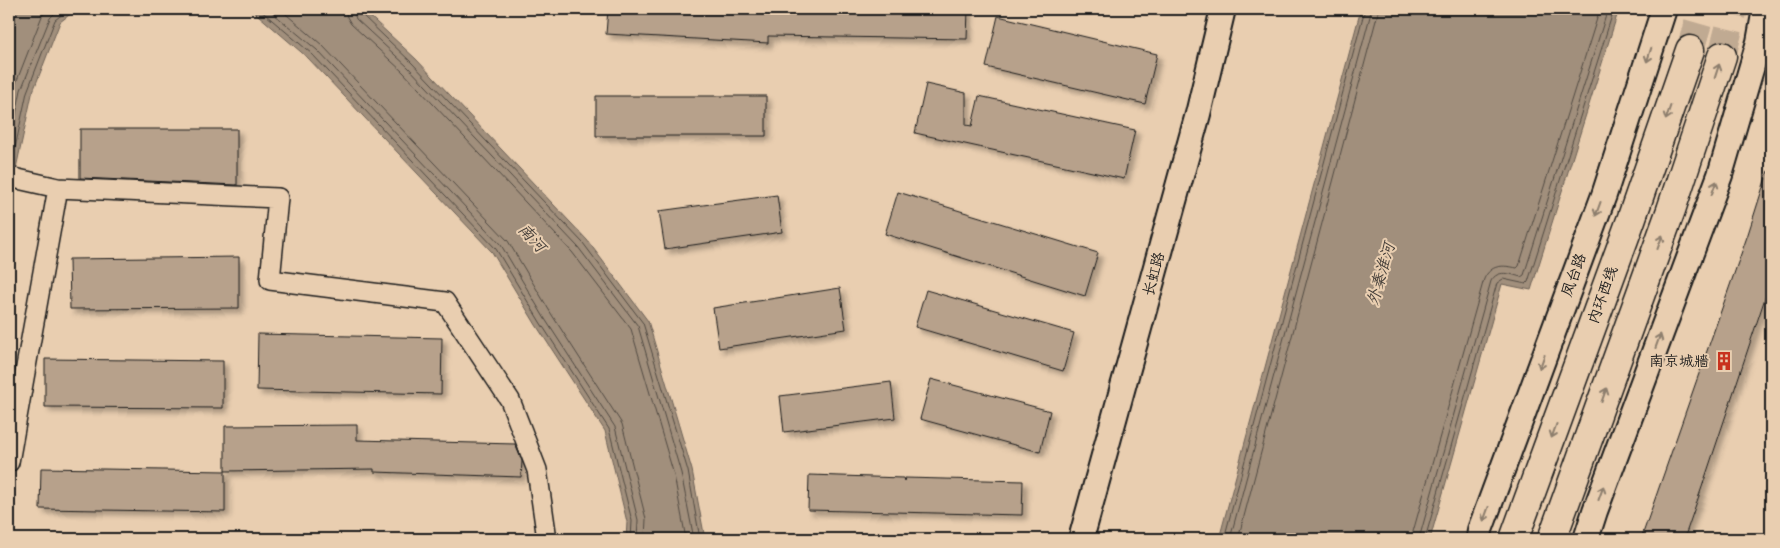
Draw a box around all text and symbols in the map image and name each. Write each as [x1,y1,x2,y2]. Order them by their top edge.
one-way arrow [1644,47,1653,62]
one-way arrow [1713,64,1722,80]
one-way arrow [1663,105,1672,120]
one-way arrow [1710,181,1719,197]
one-way arrow [1593,201,1602,217]
water label: 南河 [514,219,552,259]
one-way arrow [1656,235,1665,250]
water label: 外秦淮河 [1363,238,1400,308]
street label: 长虹路 [1139,250,1169,298]
street label: 凤台路 [1557,251,1591,299]
street label: 内环西线 [1584,264,1622,326]
one-way arrow [1654,333,1663,349]
building icon: 南京城牆 [1713,350,1735,372]
place label: 南京城牆 [1649,352,1709,371]
one-way arrow [1537,354,1546,369]
one-way arrow [1600,387,1609,403]
one-way arrow [1549,422,1558,438]
one-way arrow [1597,486,1606,501]
one-way arrow [1481,506,1490,522]

